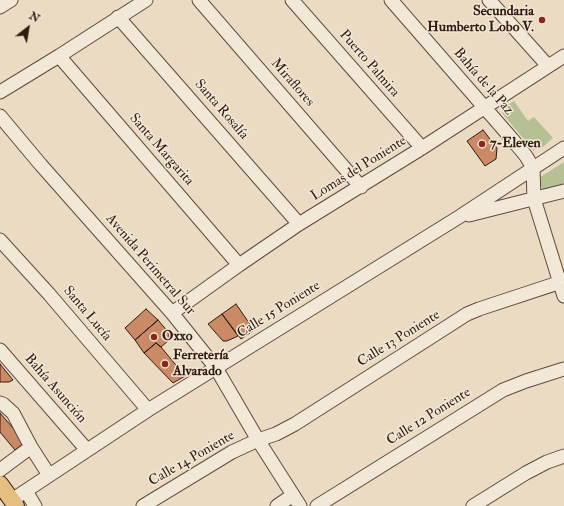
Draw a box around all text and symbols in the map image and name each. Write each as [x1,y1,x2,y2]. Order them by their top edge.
place label: Secundaria Humberto Lobo V. [427,4,534,36]
north arrow [8,8,48,48]
text: N [27,9,42,25]
marker: Secundaria Humberto Lobo V. [537,15,547,25]
street label: Puerto Palmira [335,27,403,101]
street label: Bahía de la Paz [449,45,517,119]
street label: Miraflores [267,56,317,110]
street label: Santa Rosalía [190,77,252,143]
street label: Santa Margarita [125,110,197,190]
street label: Lomas del Poniente [308,133,410,205]
place label: 7-Eleven [490,136,541,152]
marker: 7-Eleven [477,139,487,149]
street label: Avenida Perimetral Sur [102,211,198,319]
street label: Calle 15 Poniente [234,278,324,342]
street label: Santa Lucía [59,283,115,345]
street label: Calle 13 Poniente [355,307,443,371]
place label: Oxxo [162,329,192,345]
marker: Oxxo [149,332,159,342]
place label: Ferretería Alvarado [173,348,229,380]
street label: Bahía Asunción [20,351,90,427]
marker: Ferretería Alvarado [160,359,170,369]
street label: Calle 12 Poniente [384,385,474,449]
street label: Calle 14 Poniente [146,428,238,490]

